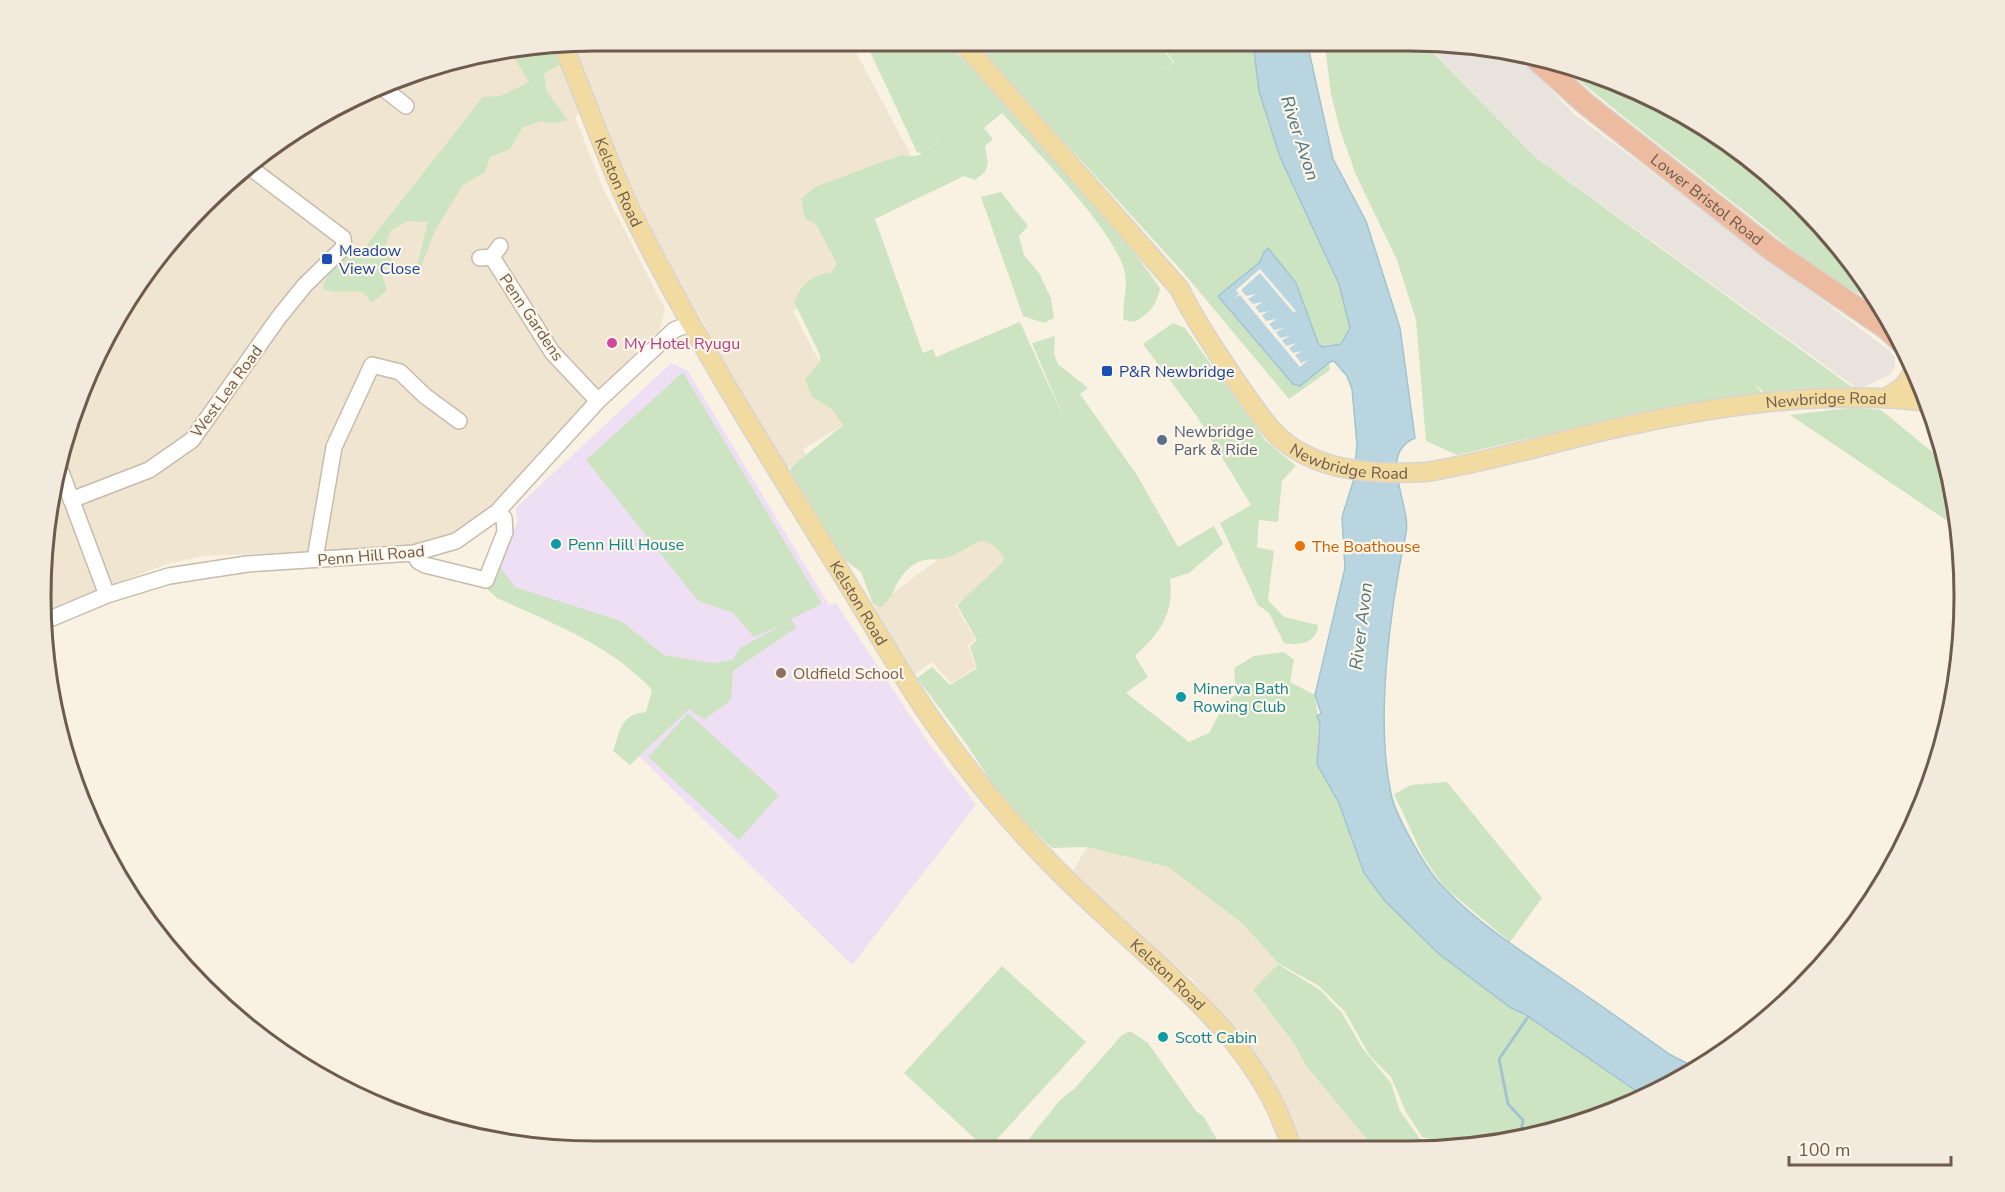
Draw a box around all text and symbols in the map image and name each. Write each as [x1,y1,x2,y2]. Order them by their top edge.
water label: River Avon [1275,92,1325,184]
street label: Kelston Road [589,134,647,231]
street label: Lower Bristol Road [1646,149,1768,251]
place label: Meadow View Close [338,240,420,280]
marker: Meadow View Close [320,252,334,266]
street label: Penn Gardens [494,270,569,366]
place label: My Hotel Ryugu [624,333,740,355]
marker: My Hotel Ryugu [605,336,619,350]
street label: West Lea Road [186,341,268,442]
place label: P&R Newbridge [1119,361,1234,383]
marker: P&R Newbridge [1100,364,1114,378]
street label: Newbridge Road [1765,387,1887,414]
place label: Newbridge Park & Ride [1174,421,1258,461]
marker: Newbridge Park & Ride [1155,433,1169,447]
street label: Newbridge Road [1285,439,1408,485]
place label: Penn Hill House [568,534,684,556]
place label: The Boathouse [1312,536,1420,558]
marker: Penn Hill House [549,537,563,551]
marker: The Boathouse [1293,539,1307,553]
street label: Penn Hill Road [317,540,425,572]
street label: Kelston Road [824,557,892,650]
water label: River Avon [1344,581,1378,671]
place label: Oldfield School [793,663,904,685]
marker: Oldfield School [774,666,788,680]
place label: Minerva Bath Rowing Club [1193,678,1289,718]
marker: Minerva Bath Rowing Club [1174,690,1188,704]
street label: Kelston Road [1125,934,1210,1016]
place label: Scott Cabin [1175,1027,1257,1049]
marker: Scott Cabin [1156,1030,1170,1044]
scale bar [1789,1129,1951,1167]
text: 100 m [1798,1138,1850,1162]

